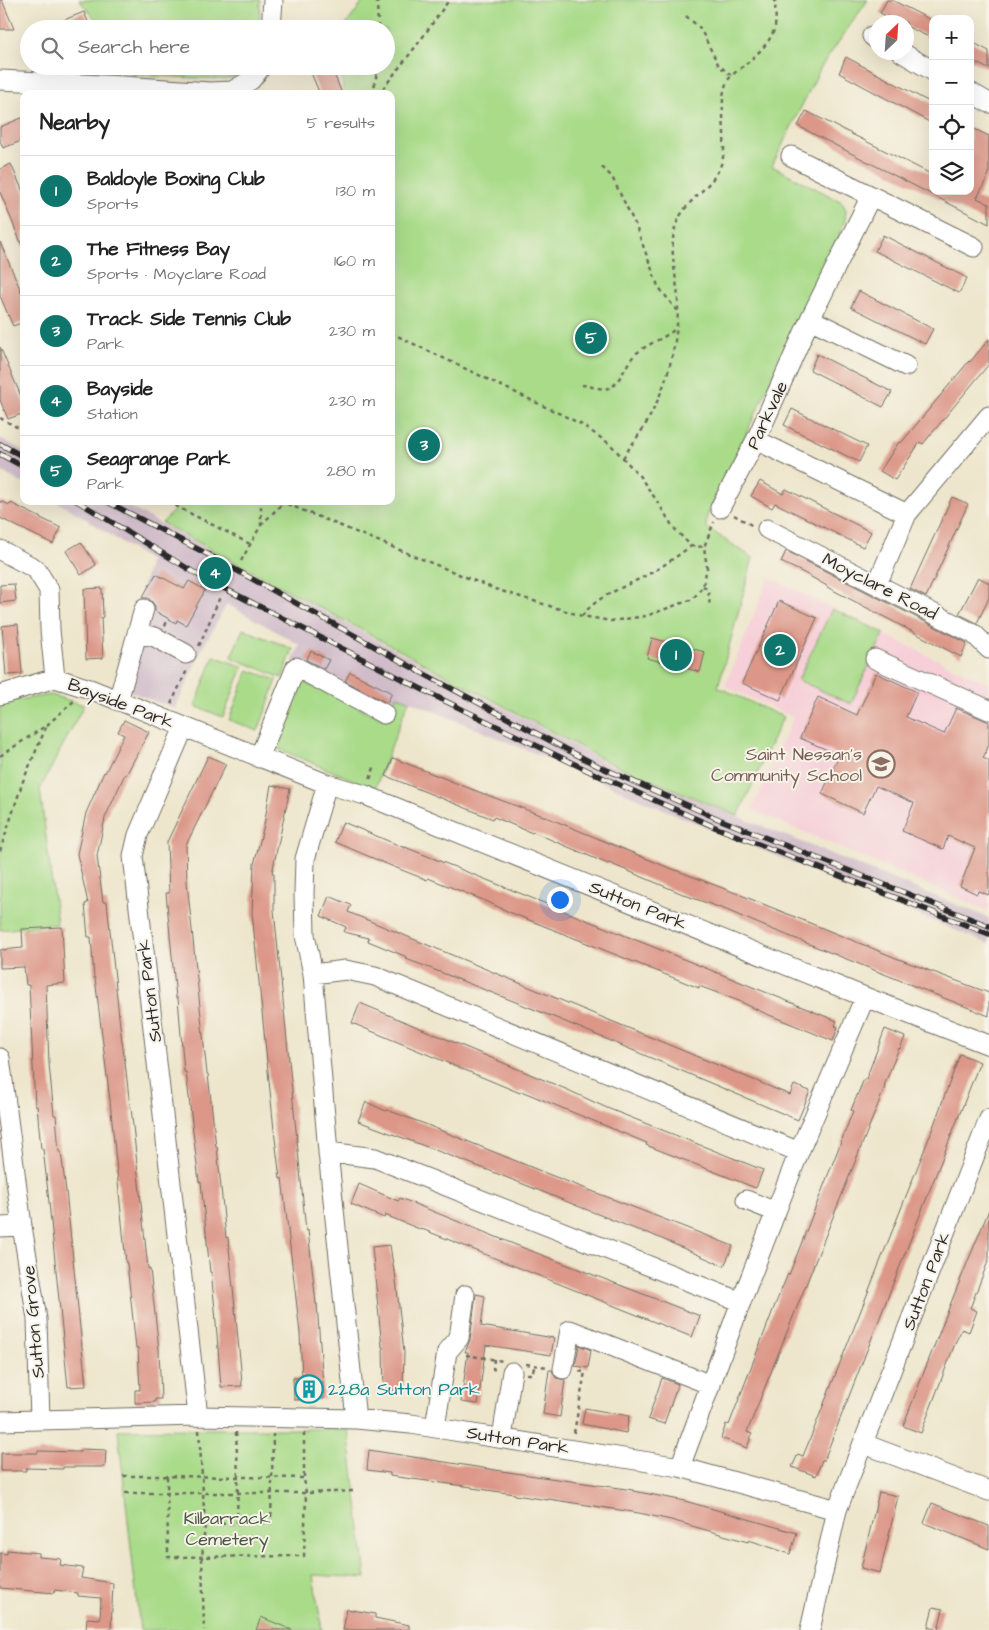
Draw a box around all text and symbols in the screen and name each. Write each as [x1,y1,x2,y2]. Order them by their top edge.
north arrow [869,15,914,60]
map controls [929,15,974,195]
button: + [929,15,974,60]
search box [20,20,395,75]
icon: search [38,34,66,62]
text: Search here [78,34,190,61]
button: − [929,60,974,105]
button: locate [929,105,974,150]
text: Nearby [40,108,110,137]
text: 5 results [307,112,375,134]
button: layers [929,150,974,195]
text: Baldoyle Boxing Club [87,166,265,193]
text: 1 [55,180,57,202]
text: 130 m [336,180,375,202]
text: Sports [87,193,139,215]
text: The Fitness Bay [87,236,230,263]
text: 2 [51,250,61,272]
text: 160 m [334,250,375,272]
text: Sports · Moyclare Road [87,263,266,285]
text: Track Side Tennis Club [87,306,291,333]
pin: 5 [575,319,607,357]
text: 3 [52,320,60,342]
text: 230 m [329,320,375,342]
text: Park [87,333,124,355]
text: Bayside [87,376,153,403]
street label: Parkvale [741,377,794,453]
text: 4 [51,390,61,412]
text: 230 m [329,390,375,412]
text: Station [87,403,138,425]
pin: 3 [408,426,440,464]
text: Seagrange Park [87,446,230,473]
text: 5 [50,460,62,482]
text: 280 m [327,460,375,482]
text: Park [87,473,124,495]
street label: Moyclare Road [817,547,942,627]
pin: 4 [199,554,231,592]
pin: 2 [764,631,796,669]
pin: 1 [660,636,692,674]
street label: Bayside Park [64,672,177,736]
place label: Saint Nessan's Community School [711,742,862,789]
school or university icon: Saint Nessan's Community School [866,749,896,779]
street label: Sutton Park [585,875,690,936]
your location [547,887,573,913]
street label: Sutton Park [131,938,168,1044]
street label: Sutton Park [896,1229,957,1334]
street label: Sutton Grove [16,1264,51,1379]
building icon: 228a Sutton Park [294,1374,324,1404]
place label: 228a Sutton Park [328,1377,480,1402]
street label: Sutton Park [465,1420,571,1461]
park label: Kilbarrack Cemetery [183,1506,271,1553]

